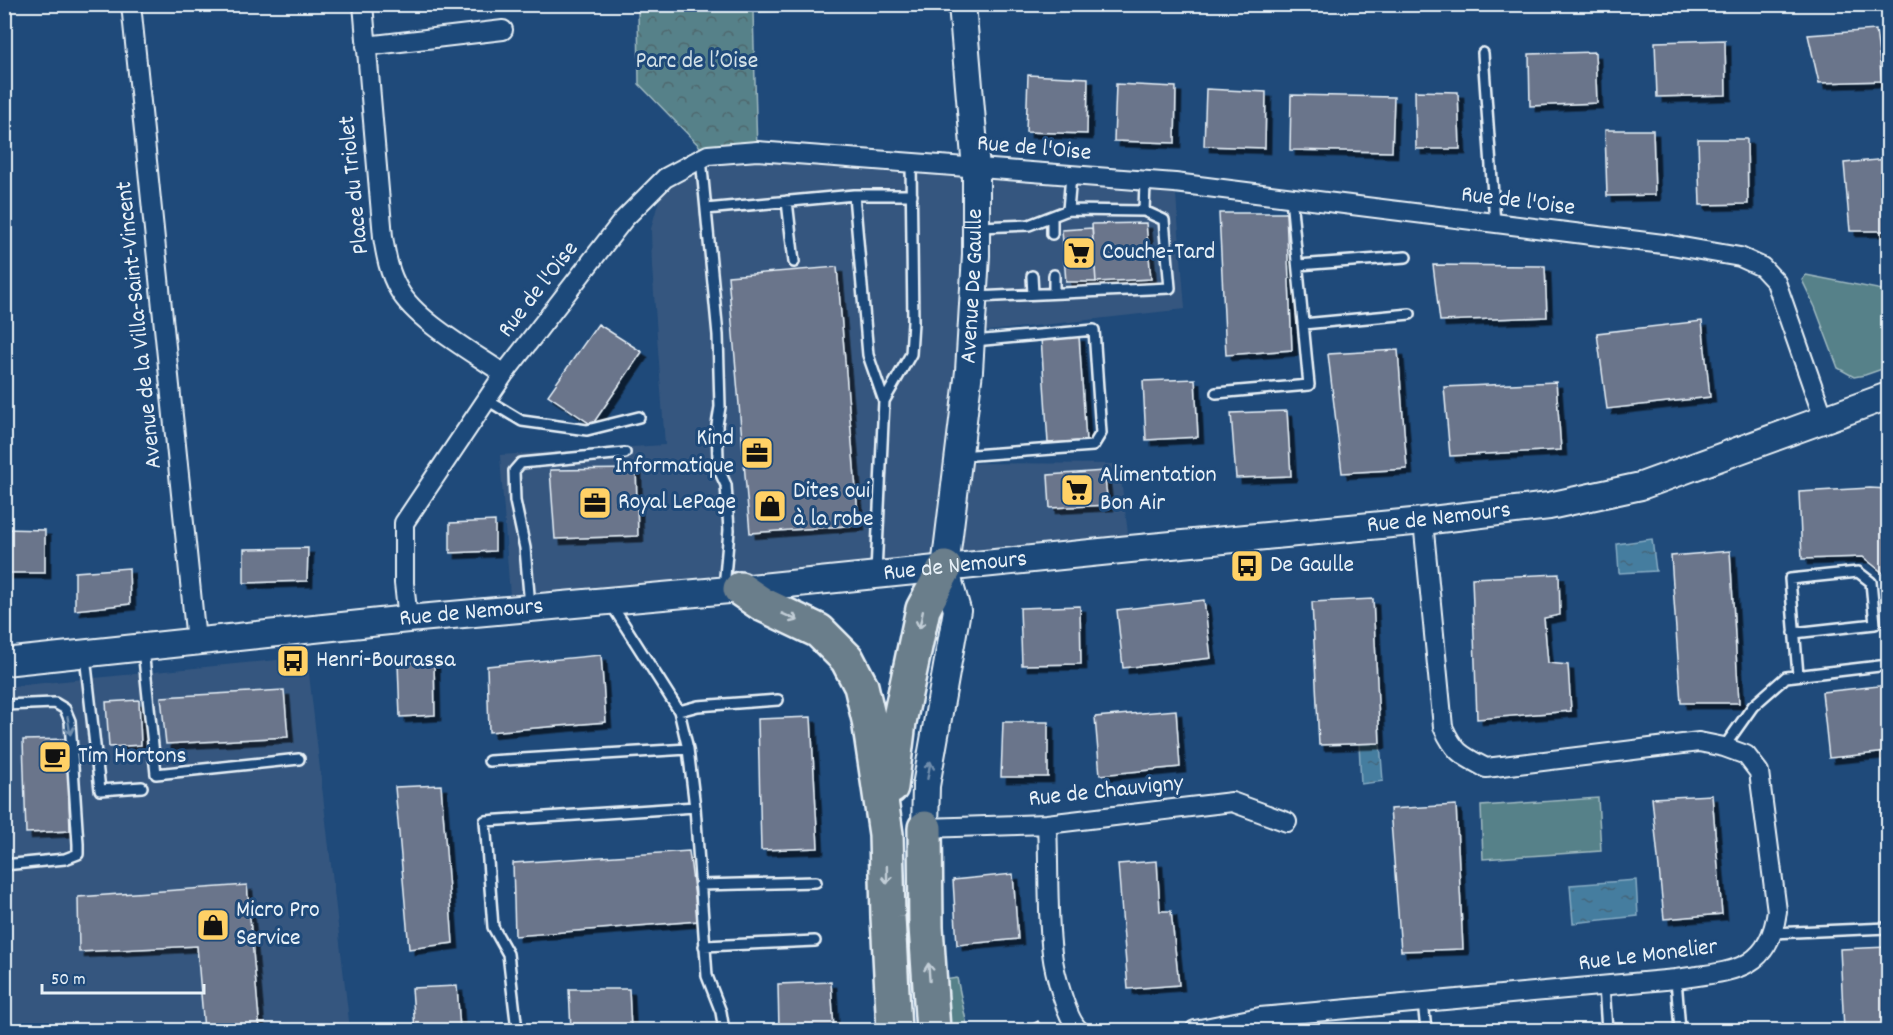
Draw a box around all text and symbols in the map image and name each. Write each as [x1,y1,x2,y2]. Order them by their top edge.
park label: Parc de l’Oise [636,45,758,79]
street label: Place du Triolet [331,114,379,256]
street label: Rue de l'Oise [975,127,1093,171]
street label: Rue de l'Oise [1459,178,1577,226]
street label: Avenue de la Villa-Saint-Vincent [108,179,172,471]
street label: Avenue De Gaulle [952,208,993,365]
street label: Rue de l'Oise [490,234,588,346]
supermarket icon: Couche-Tard [1061,235,1097,271]
place label: Couche-Tard [1102,236,1215,270]
place label: Kind Informatique [615,422,734,484]
office icon: Kind Informatique [739,435,775,471]
place label: Alimentation Bon Air [1100,459,1216,521]
supermarket icon: Alimentation Bon Air [1059,472,1095,508]
place label: Dites oui à la robe [793,475,873,537]
office icon: Royal LePage [577,485,613,521]
place label: Royal LePage [618,486,736,520]
shop icon: Dites oui à la robe [752,488,788,524]
street label: Rue de Nemours [1365,494,1513,543]
street label: Rue de Nemours [882,543,1029,591]
bus stop icon: De Gaulle [1229,548,1265,584]
place label: De Gaulle [1270,549,1354,583]
street label: Rue de Nemours [398,590,545,637]
one-way arrow [914,610,926,629]
one-way arrow [781,612,799,624]
bus stop icon: Henri-Bourassa [275,643,311,679]
place label: Henri-Bourassa [316,644,456,678]
one-way arrow [64,716,75,735]
cafe icon: Tim Hortons [37,739,73,775]
place label: Tim Hortons [78,740,187,774]
one-way arrow [924,761,935,780]
street label: Rue de Chauvigny [1027,767,1186,817]
one-way arrow [881,865,893,885]
place label: Micro Pro Service [236,894,320,956]
shop icon: Micro Pro Service [195,907,231,943]
street label: Rue Le Monelier [1576,931,1720,981]
scale bar [42,957,204,995]
one-way arrow [923,963,934,983]
text: 50 m [51,968,86,993]

